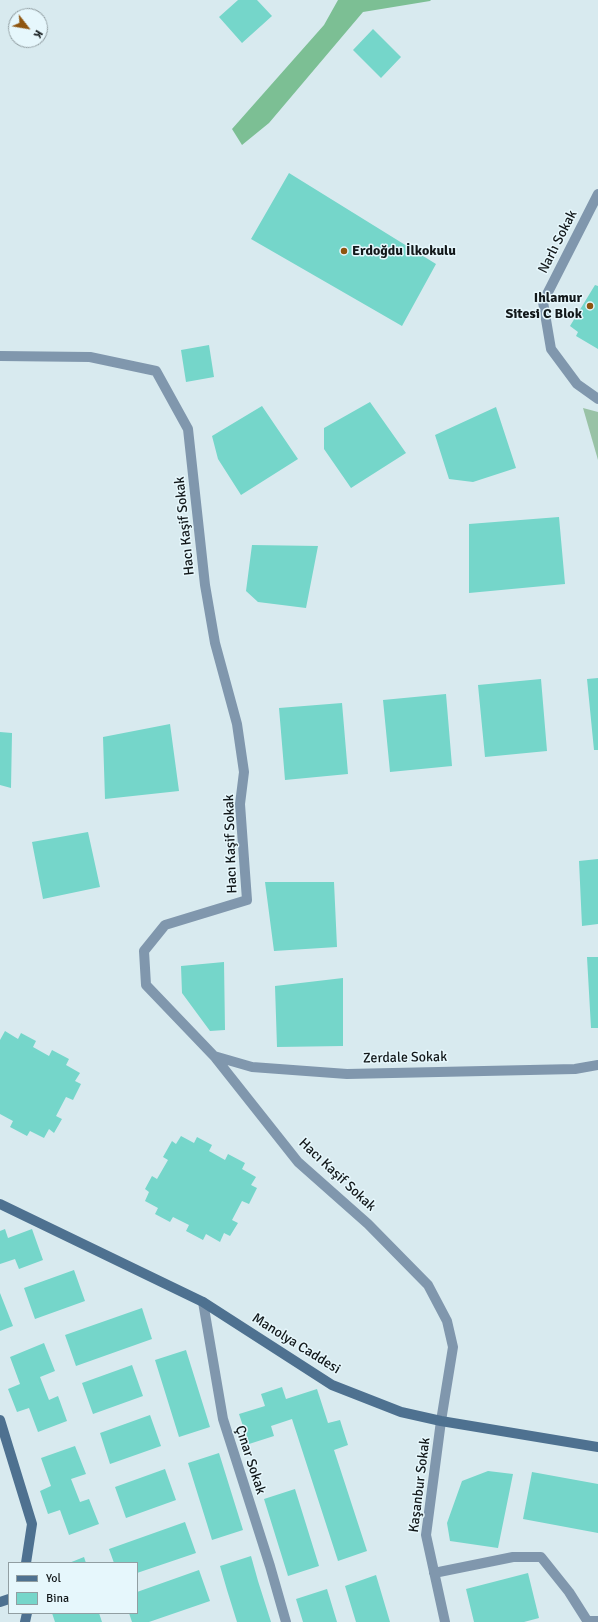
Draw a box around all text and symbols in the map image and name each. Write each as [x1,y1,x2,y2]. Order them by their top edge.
north arrow [8,8,48,48]
text: K [31,28,45,40]
street label: Narlı Sokak [535,208,581,276]
place label: Erdoğdu İlkokulu [352,243,456,259]
marker: Erdoğdu İlkokulu [339,246,349,256]
place label: Ihlamur Sitesi C Blok [505,290,582,322]
marker: Ihlamur Sitesi C Blok [585,301,595,311]
street label: Hacı Kaşif Sokak [171,476,199,576]
street label: Hacı Kaşif Sokak [221,794,241,894]
street label: Zerdale Sokak [363,1049,447,1067]
street label: Hacı Kaşif Sokak [295,1135,379,1215]
street label: Manolya Caddesi [249,1310,343,1378]
street label: Çınar Sokak [231,1423,269,1497]
street label: Kaşanbur Sokak [406,1436,434,1534]
legend [8,1562,138,1614]
text: Yol [46,1571,61,1586]
text: Bina [46,1591,69,1606]

